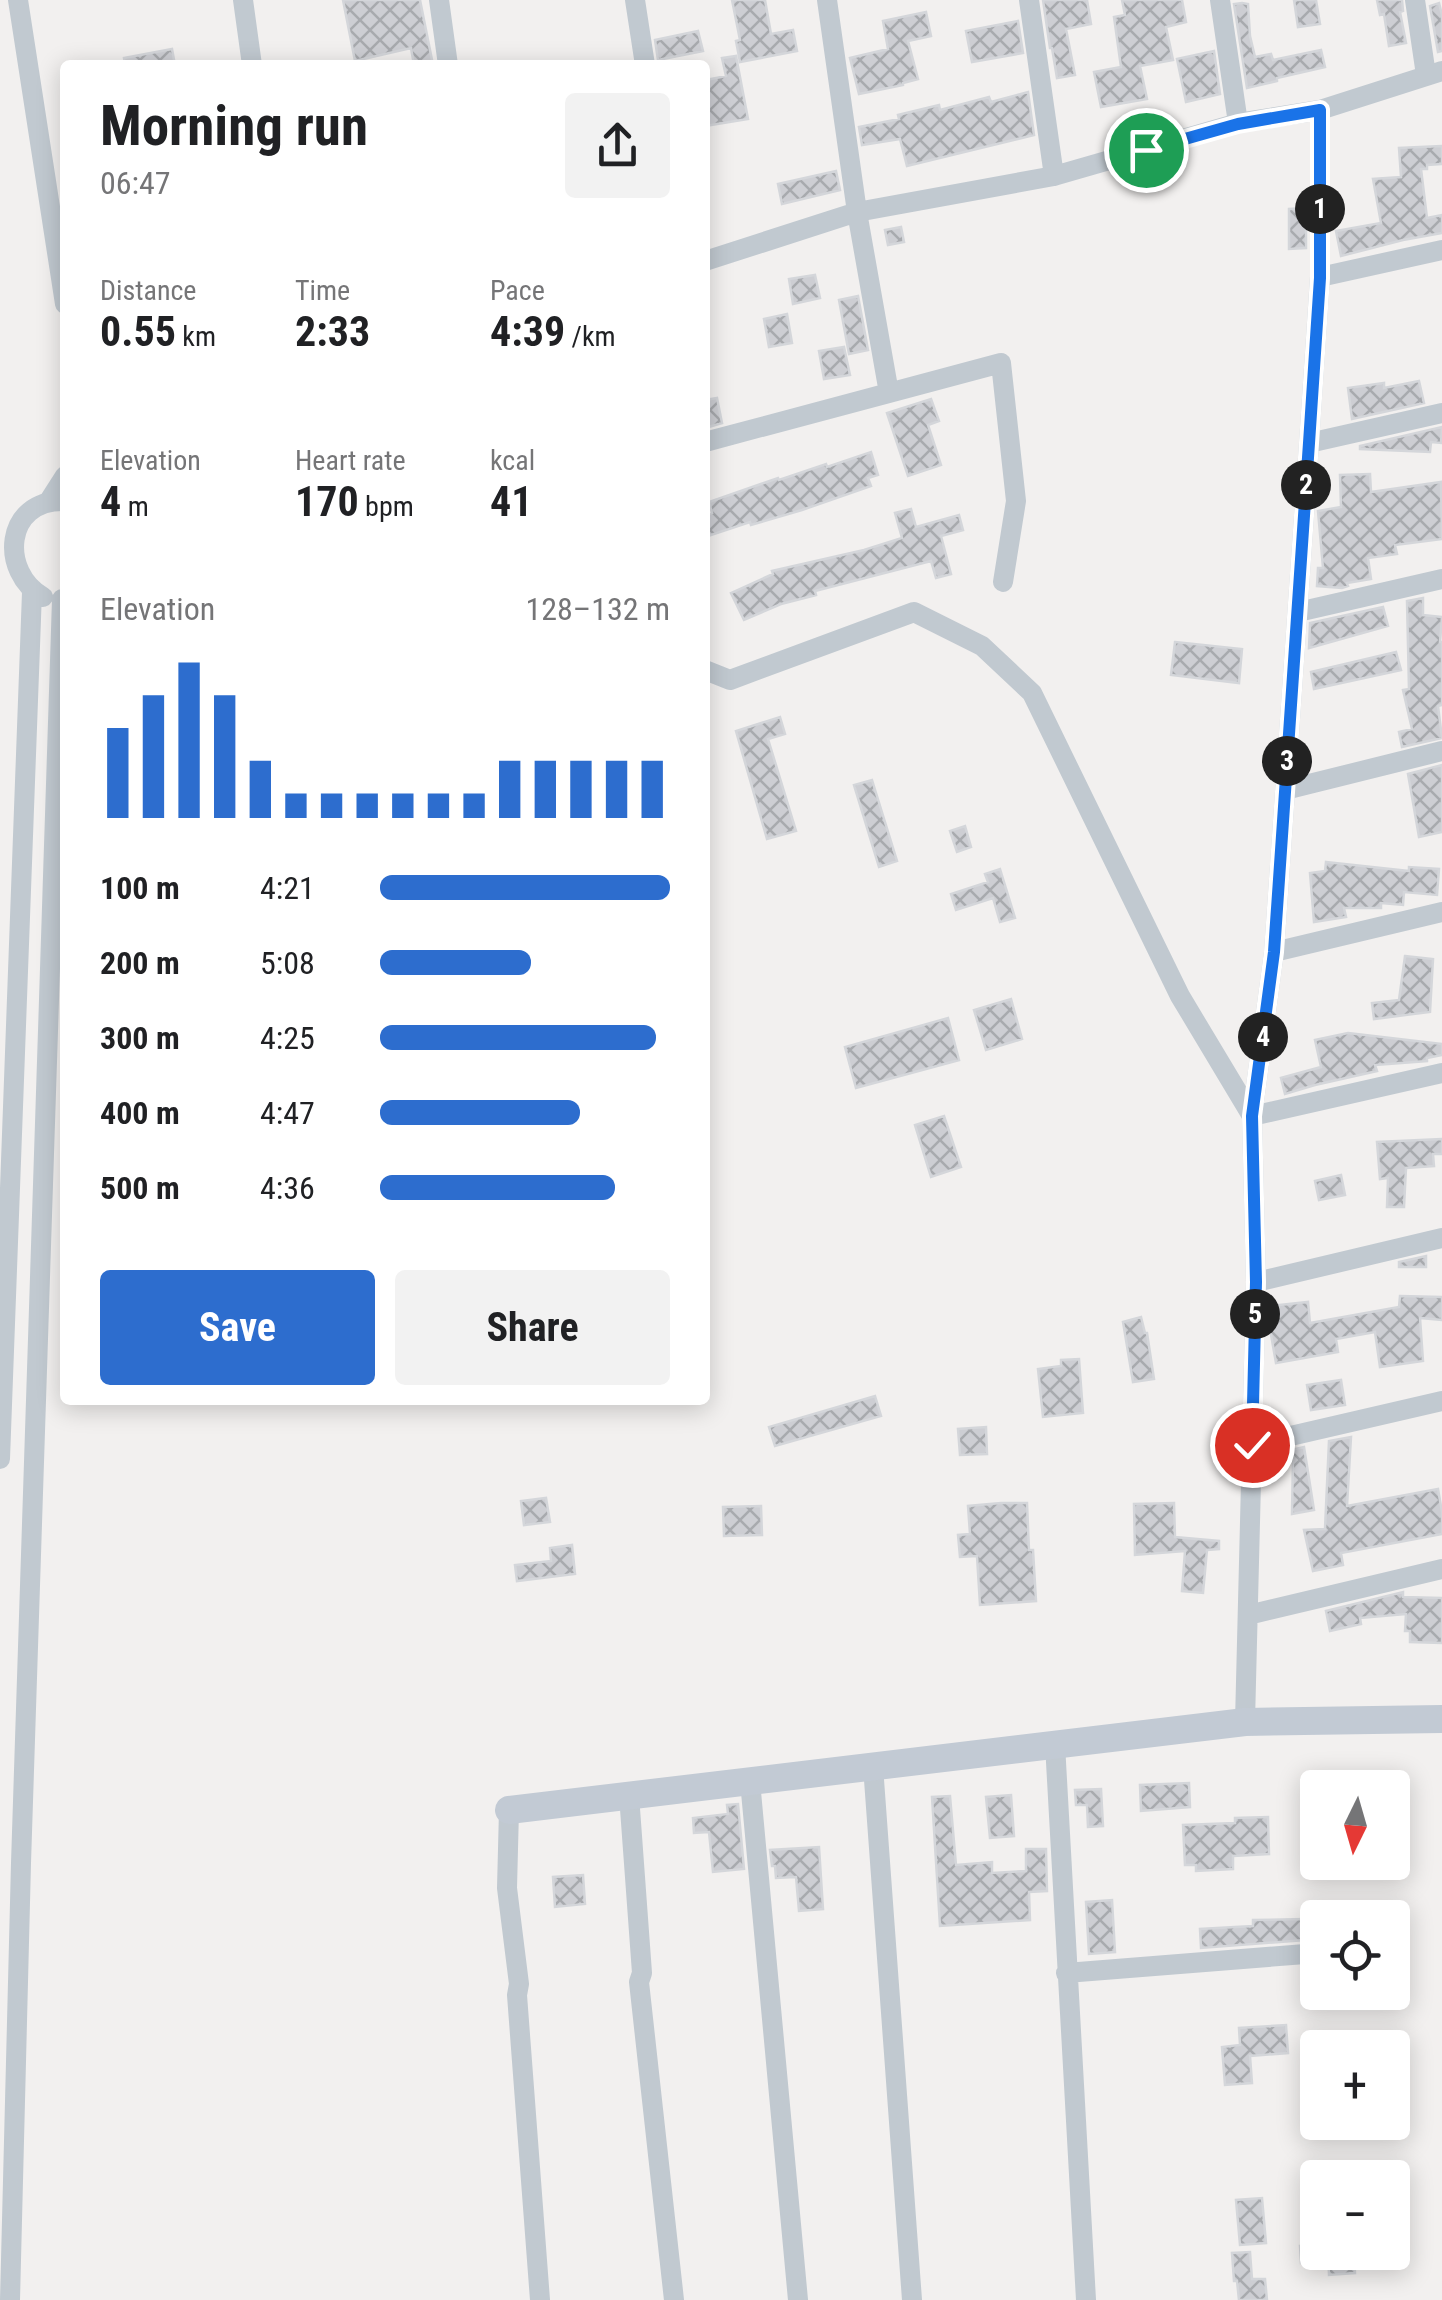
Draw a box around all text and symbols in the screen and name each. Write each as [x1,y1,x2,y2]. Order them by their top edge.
button: share [565,93,670,198]
text: Morning run [100,94,368,158]
pin [1104,108,1189,193]
icon: arrive [1119,123,1174,178]
text: 06:47 [100,164,171,202]
pin: 1 [1295,184,1345,234]
text: 1 [1313,192,1327,225]
text: Distance [100,274,197,307]
text: Time [295,274,350,307]
text: Pace [490,274,545,307]
text: 0.55 [100,307,176,356]
text: 2:33 [295,307,370,356]
text: 4:39 [490,307,565,356]
text: km [176,320,216,353]
text: /km [565,320,616,353]
text: Elevation [100,444,201,477]
text: Heart rate [295,444,406,477]
text: kcal [490,444,535,477]
pin: 2 [1281,460,1331,510]
text: 2 [1299,468,1313,501]
text: 4 [100,477,121,526]
text: 170 [295,477,359,526]
text: 41 [490,477,532,526]
text: m [121,490,149,523]
text: bpm [359,490,414,523]
text: Elevation [100,590,215,628]
text: 128–132 m [525,590,670,628]
pin: 3 [1262,736,1312,786]
text: 3 [1280,744,1294,777]
text: 100 m [100,869,180,907]
text: 4:21 [260,869,315,907]
text: 200 m [100,944,180,982]
text: 5:08 [260,944,315,982]
pin: 4 [1238,1012,1288,1062]
text: 300 m [100,1019,180,1057]
text: 4:25 [260,1019,315,1057]
text: 4 [1256,1020,1270,1053]
text: 400 m [100,1094,180,1132]
text: 4:47 [260,1094,315,1132]
text: 500 m [100,1169,180,1207]
text: 4:36 [260,1169,315,1207]
button: Save [100,1270,375,1385]
button: Share [395,1270,670,1385]
pin: 5 [1230,1289,1280,1339]
text: 5 [1248,1297,1262,1330]
pin [1210,1403,1295,1488]
icon: check [1225,1418,1280,1473]
north arrow [1300,1770,1410,1880]
map controls [1300,1770,1410,2270]
button: locate [1300,1900,1410,2010]
button: + [1300,2030,1410,2140]
button: − [1300,2160,1410,2270]

